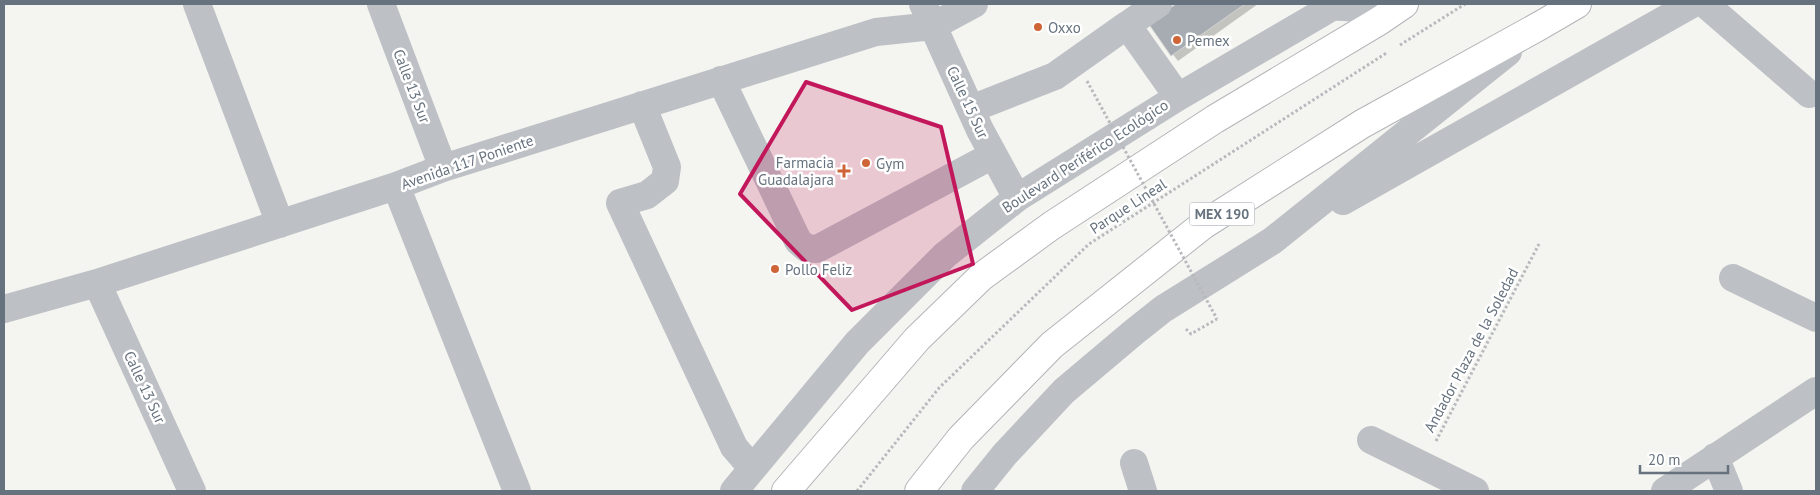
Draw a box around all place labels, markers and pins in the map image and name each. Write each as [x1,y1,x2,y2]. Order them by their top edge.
place label: Oxxo [1048,18,1081,37]
marker: Oxxo [1032,21,1044,33]
place label: Pemex [1187,31,1230,50]
marker: Pemex [1171,34,1183,46]
place label: Farmacia Guadalajara [758,153,834,189]
place label: Gym [876,154,904,173]
marker: Gym [860,157,872,169]
marker: Farmacia Guadalajara [838,165,850,177]
place label: Pollo Feliz [785,260,852,279]
marker: Pollo Feliz [769,263,781,275]

